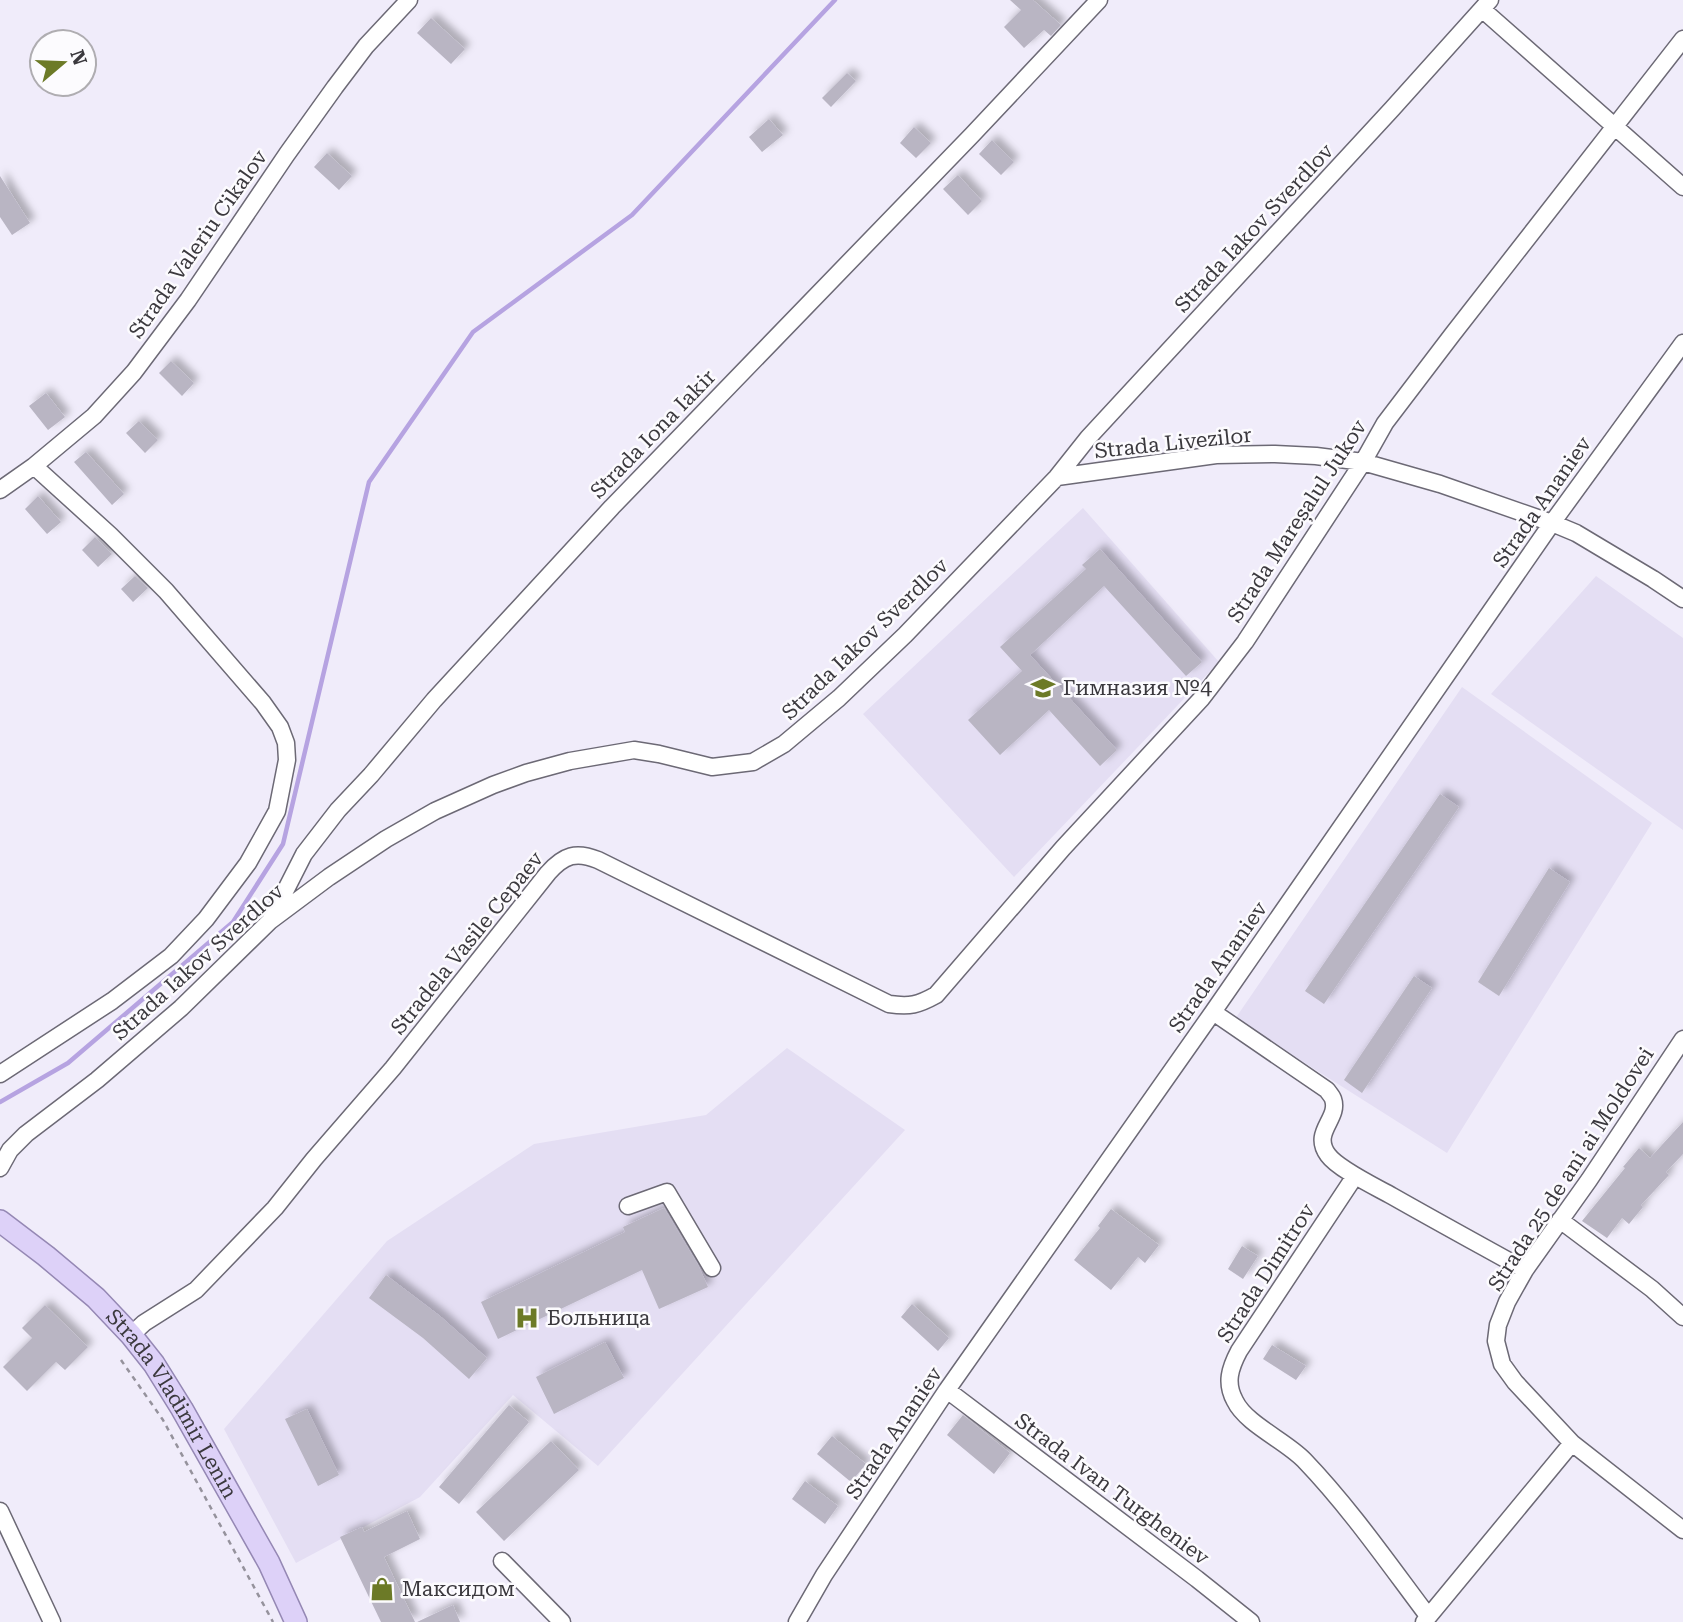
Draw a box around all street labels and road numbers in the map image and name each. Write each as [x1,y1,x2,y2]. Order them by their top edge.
street label: Strada Iakov Sverdlov [1170,138,1339,317]
street label: Strada Valeriu Cikalov [124,145,273,343]
street label: Strada Iona Iakir [586,365,721,503]
street label: Strada Mareșalul Jukov [1223,415,1374,628]
street label: Strada Livezilor [1093,423,1253,463]
street label: Strada Ananiev [1488,431,1596,572]
street label: Strada Iakov Sverdlov [777,553,954,725]
street label: Stradela Vasile Cepaev [386,846,549,1039]
street label: Strada Iakov Sverdlov [108,878,289,1045]
street label: Strada Ananiev [1164,896,1272,1037]
street label: Strada 25 de ani ai Moldovei [1483,1043,1659,1295]
street label: Strada Dimitrov [1212,1199,1320,1347]
street label: Strada Vladimir Lenin [101,1304,242,1503]
street label: Strada Ananiev [841,1362,947,1504]
street label: Strada Ivan Turgheniev [1010,1408,1214,1570]

